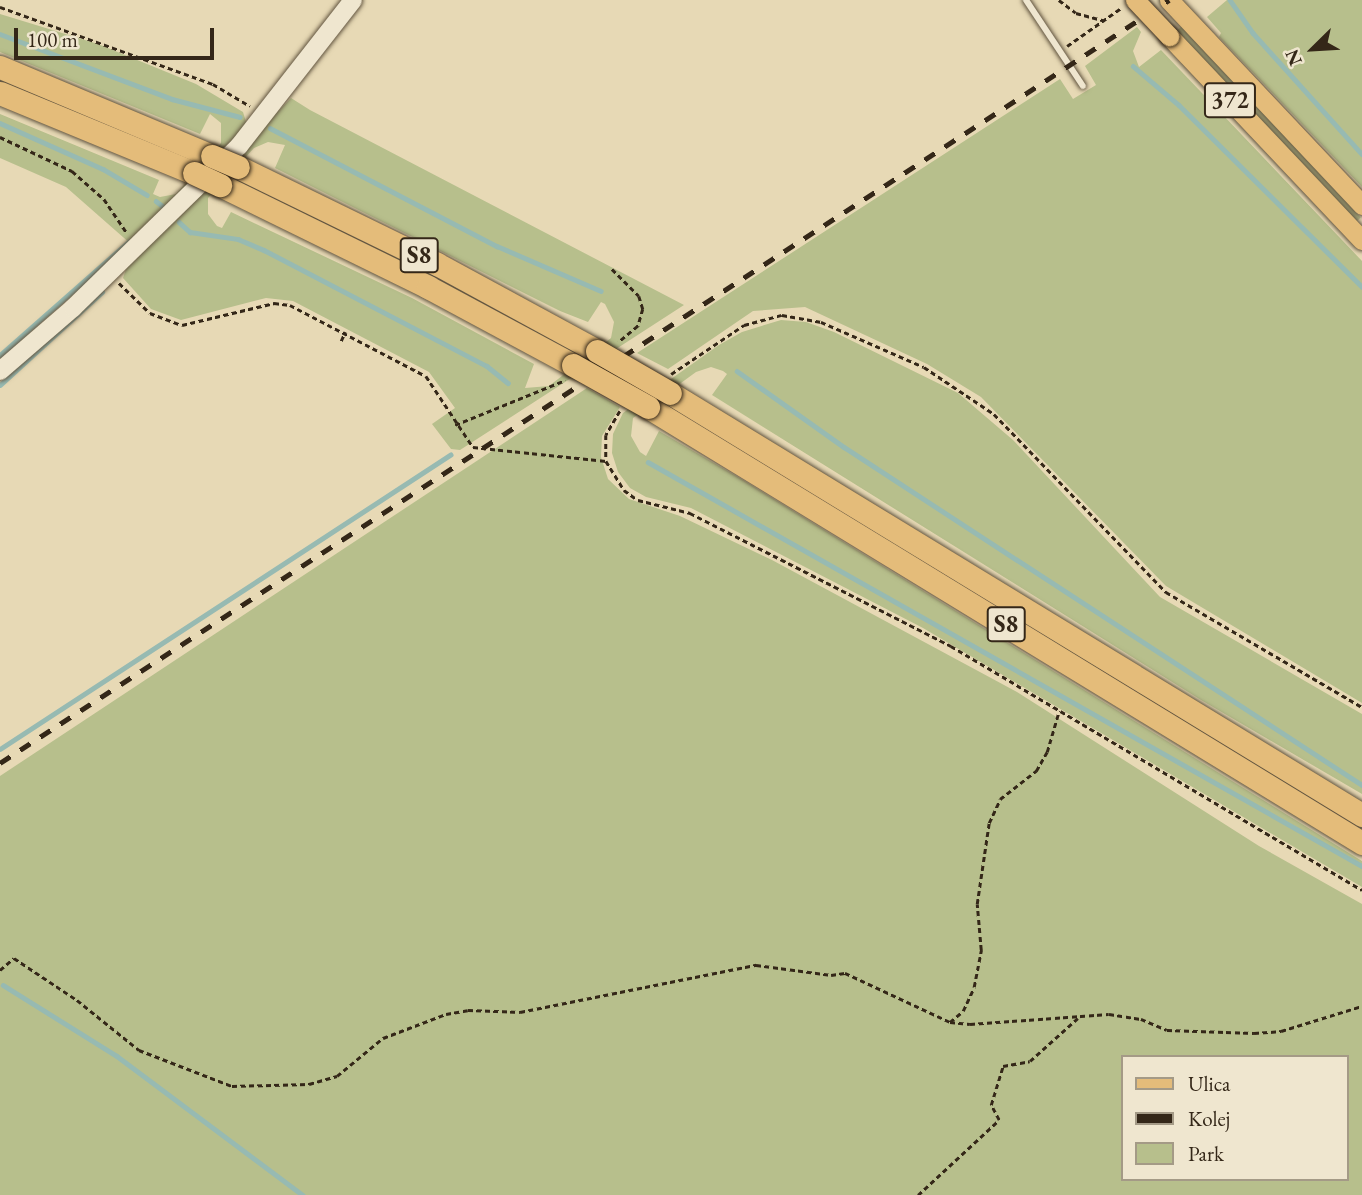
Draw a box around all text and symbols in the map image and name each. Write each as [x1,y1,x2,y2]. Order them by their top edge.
scale bar [18,14,217,58]
north arrow [1278,14,1348,84]
text: 100 m [27,26,78,53]
text: N [1279,46,1308,70]
road number: 372 [1204,80,1256,120]
road number: S8 [398,234,440,276]
road number: S8 [985,604,1027,644]
legend [1120,1055,1348,1181]
text: Ulica [1188,1070,1230,1097]
text: Kolej [1188,1105,1230,1132]
text: Park [1188,1140,1224,1167]

